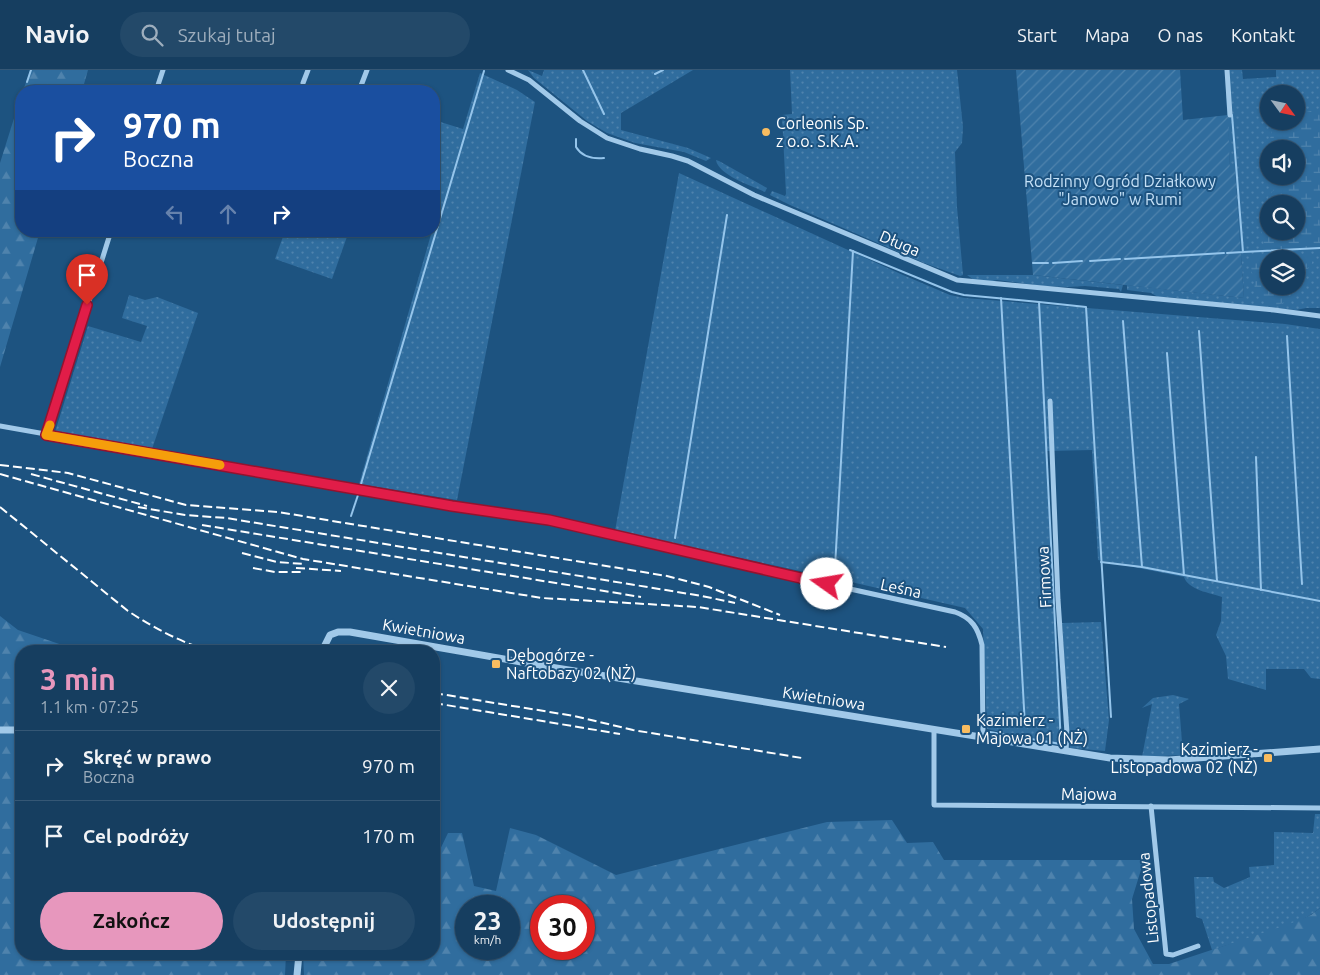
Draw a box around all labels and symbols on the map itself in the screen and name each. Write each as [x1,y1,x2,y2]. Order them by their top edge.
north arrow [1260,85,1305,130]
place label: Corleonis Sp. z o.o. S.K.A. [776,114,869,150]
marker: Corleonis Sp. z o.o. S.K.A. [760,126,772,138]
park label: Rodzinny Ogród Działkowy "Janowo" w Rumi [1024,172,1216,208]
street label: Długa [877,226,923,260]
pin [66,254,108,305]
street label: Firmowa [1033,545,1055,609]
position arrow [800,557,852,609]
street label: Leśna [879,575,923,601]
street label: Kwietniowa [381,615,467,647]
place label: Dębogórze - Naftobazy 02 (NŻ) [506,646,636,683]
marker: Dębogórze - Naftobazy 02 (NŻ) [490,658,502,670]
street label: Kwietniowa [781,683,867,713]
place label: Kazimierz - Majowa 01 (NŻ) [976,711,1088,748]
marker: Kazimierz - Majowa 01 (NŻ) [960,723,972,735]
place label: Kazimierz - Listopadowa 02 (NŻ) [1111,740,1258,777]
marker: Kazimierz - Listopadowa 02 (NŻ) [1262,752,1274,764]
street label: Majowa [1061,785,1117,803]
street label: Listopadowa [1134,852,1162,944]
speed limit sign: 30 [530,895,595,960]

